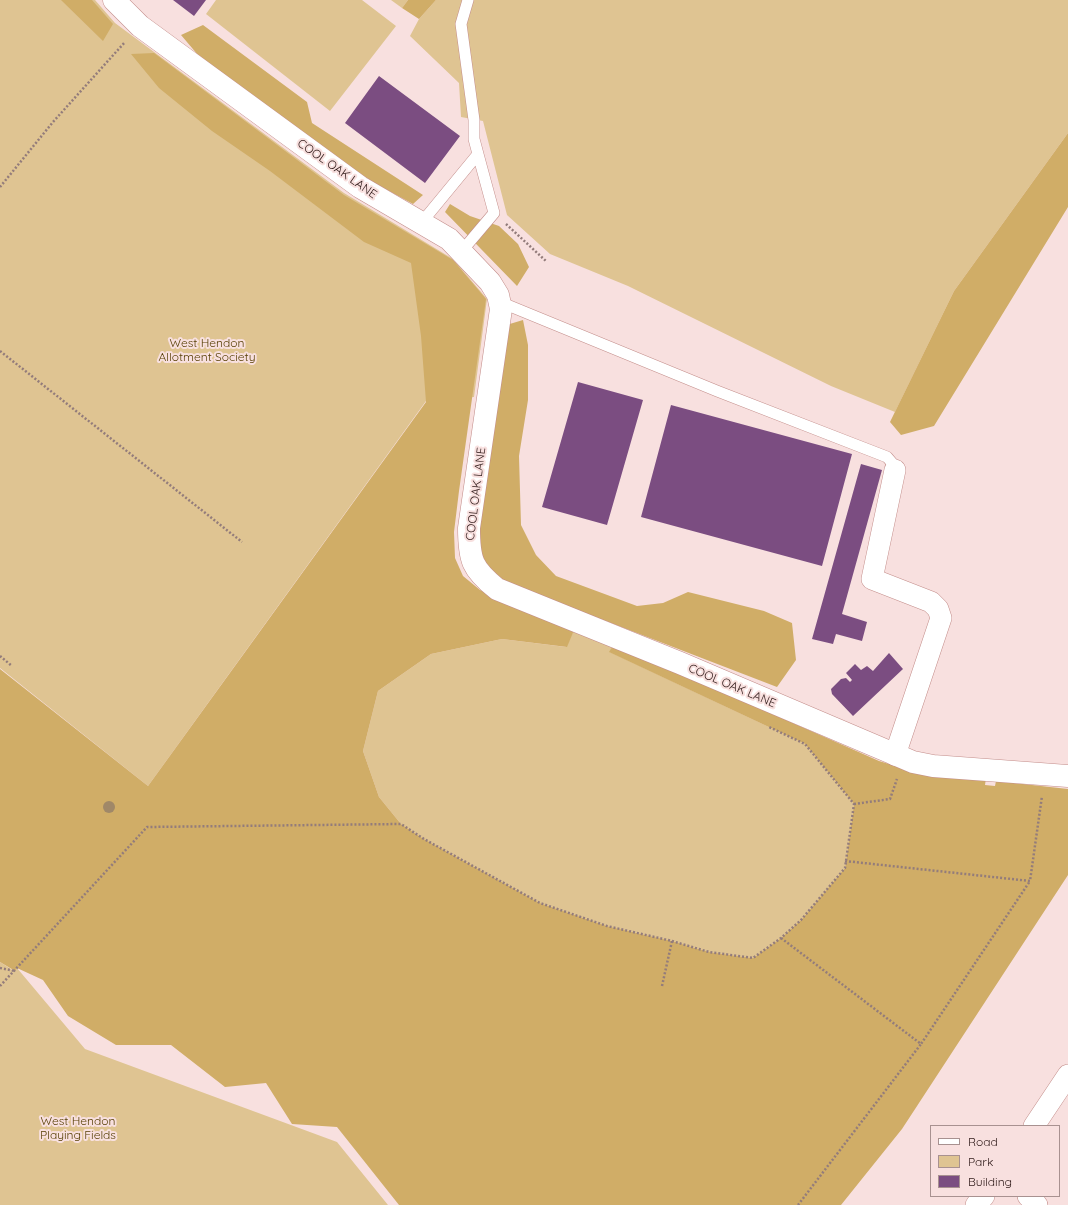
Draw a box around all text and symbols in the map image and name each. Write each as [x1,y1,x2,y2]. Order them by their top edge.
street label: COOL OAK LANE [294,136,380,202]
park label: West Hendon Allotment Society [159,336,255,364]
street label: COOL OAK LANE [463,447,489,541]
street label: COOL OAK LANE [686,661,778,711]
park label: West Hendon Playing Fields [40,1114,116,1142]
legend [930,1125,1060,1197]
text: Road [968,1134,998,1149]
text: Park [968,1154,993,1169]
text: Building [968,1174,1012,1189]

